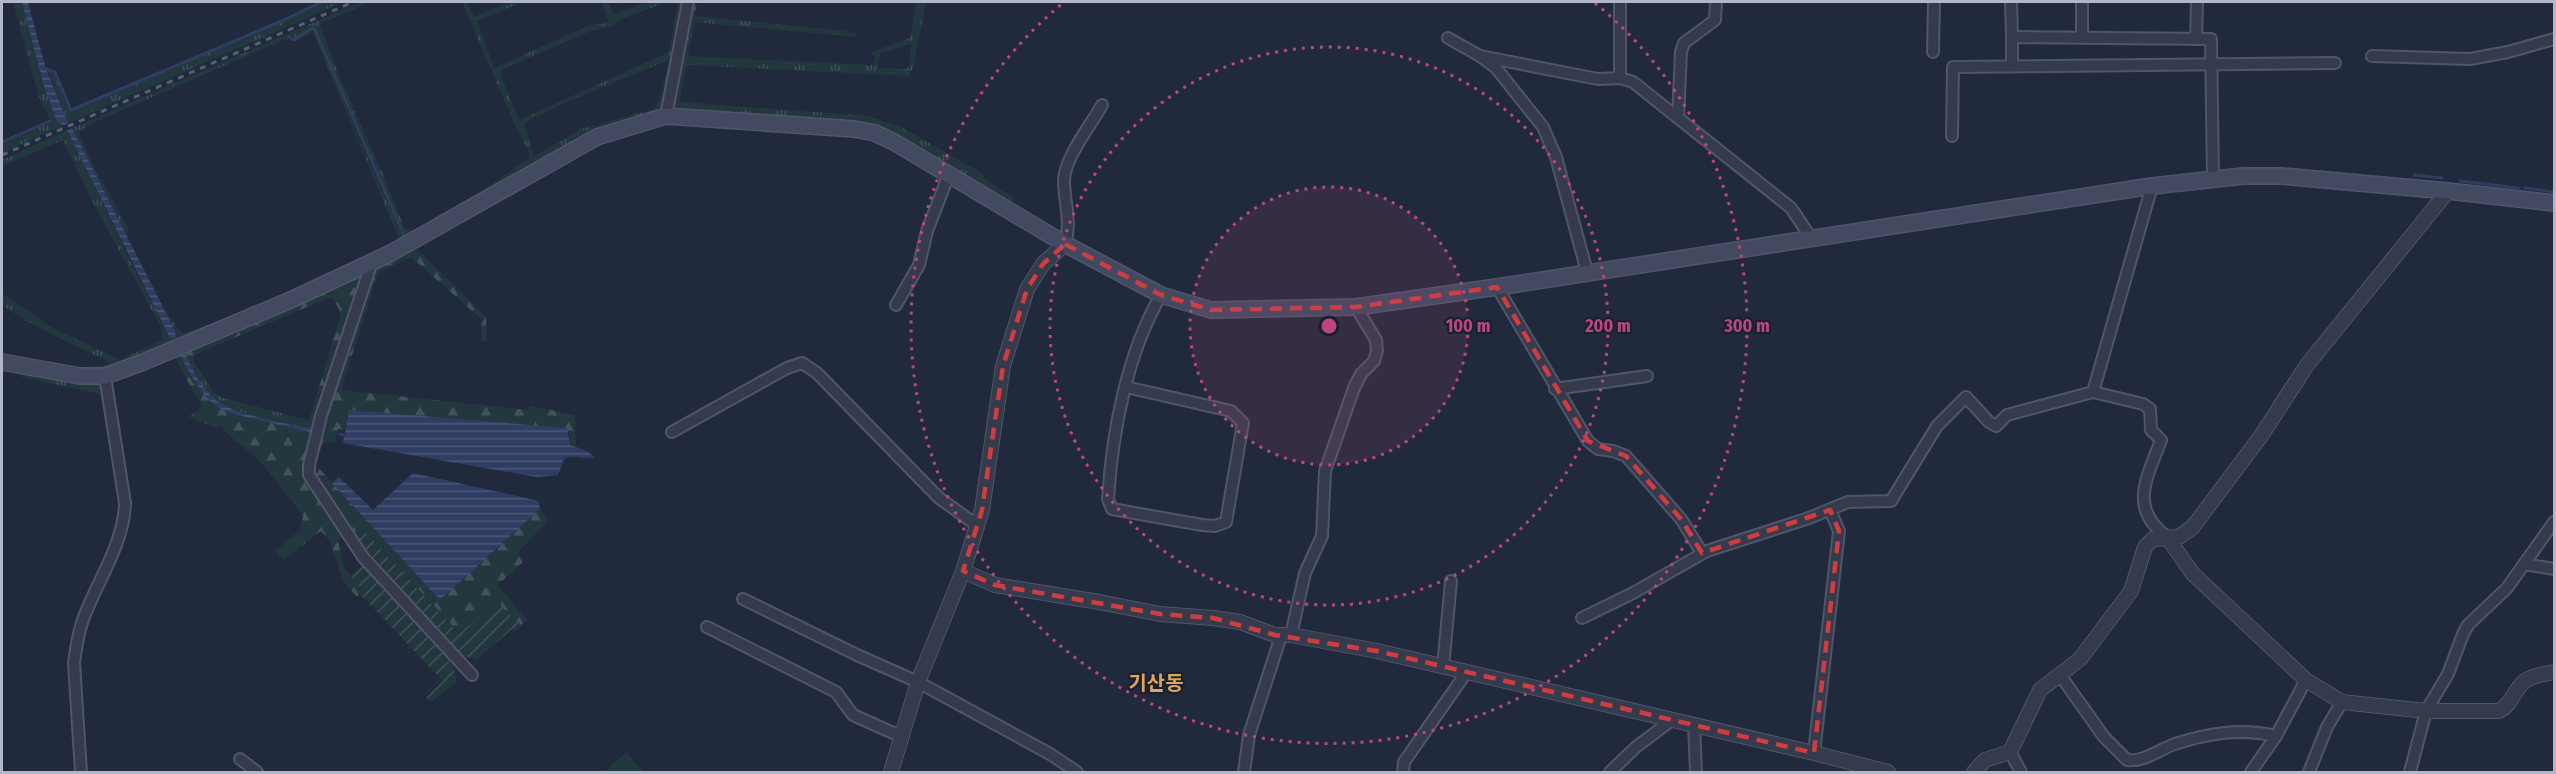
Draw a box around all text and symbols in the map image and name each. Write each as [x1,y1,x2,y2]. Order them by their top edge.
text: 100 m [1446,315,1490,337]
text: 200 m [1584,315,1631,337]
text: 300 m [1723,315,1770,337]
centre of rings [1319,316,1339,336]
district label: 기산동 [1128,671,1184,695]

